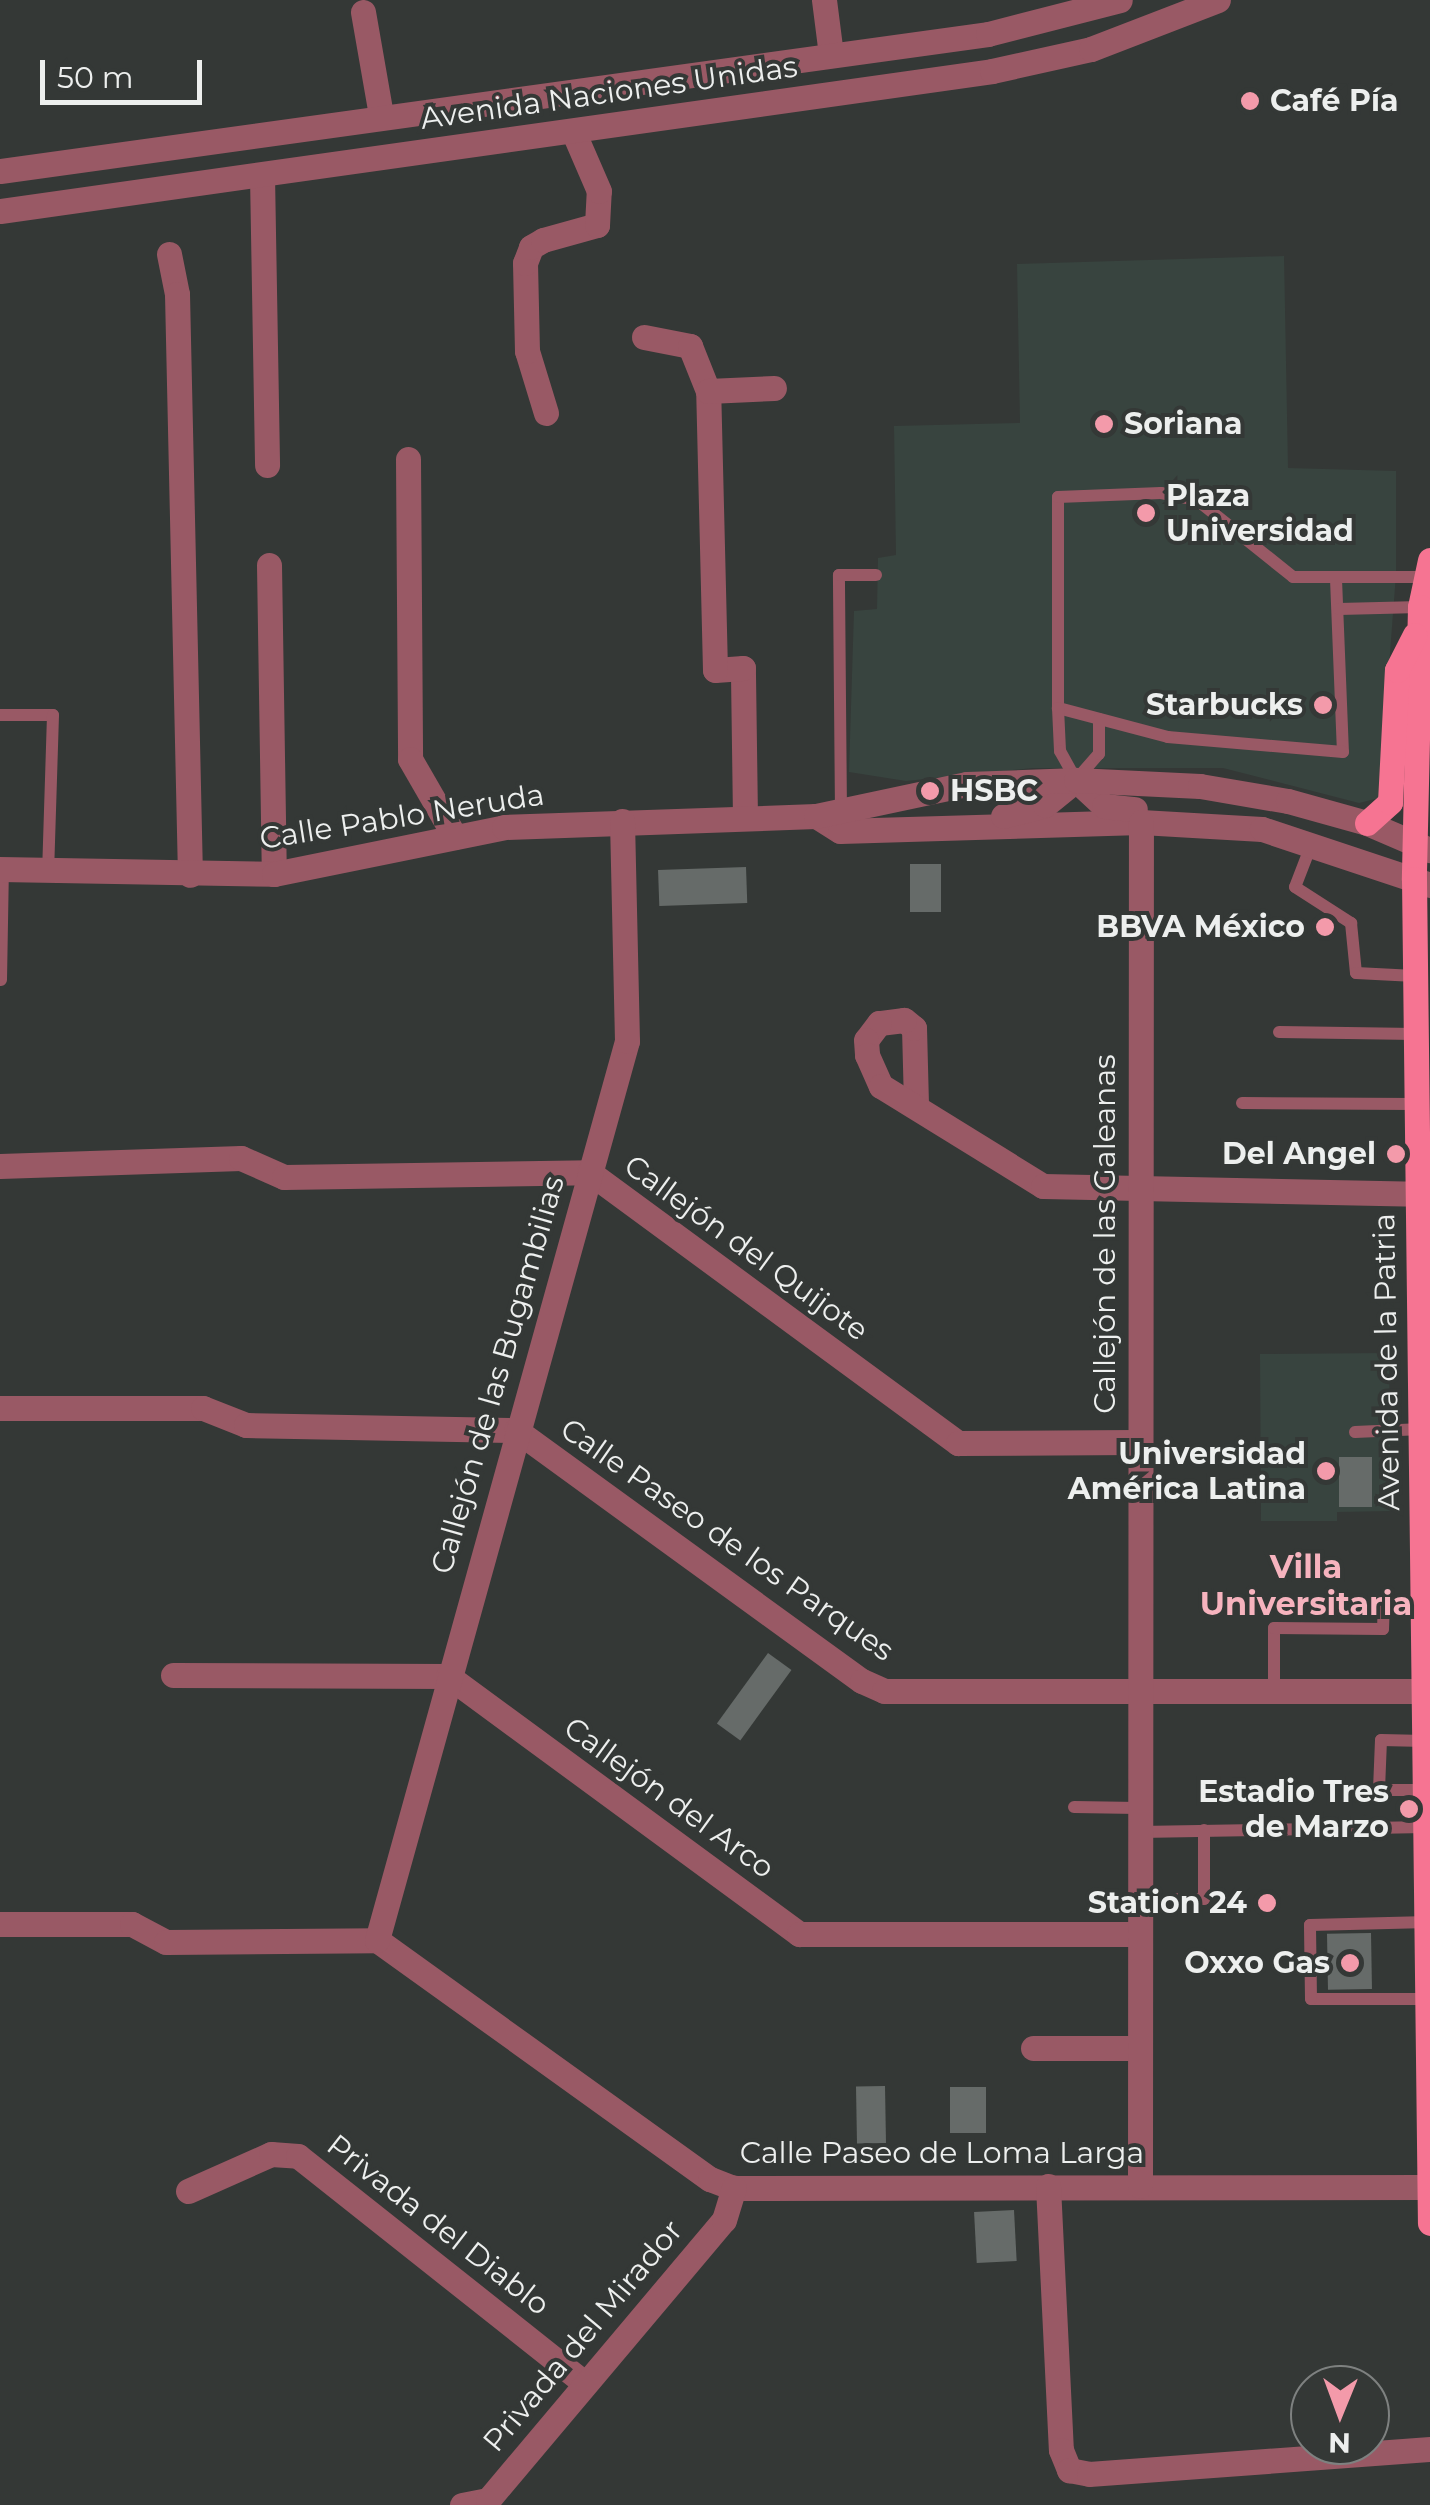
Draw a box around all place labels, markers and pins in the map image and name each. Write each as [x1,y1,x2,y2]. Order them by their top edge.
place label: Café Pía [1270,83,1398,119]
marker: Café Pía [1239,90,1261,112]
place label: Soriana [1124,406,1242,442]
marker: Soriana [1093,413,1115,435]
place label: Plaza Universidad [1166,478,1354,548]
marker: Plaza Universidad [1135,502,1157,524]
place label: Starbucks [1146,687,1303,723]
marker: Starbucks [1312,694,1334,716]
place label: HSBC [950,773,1038,809]
marker: HSBC [919,780,941,802]
place label: BBVA México [1096,909,1305,945]
marker: BBVA México [1314,916,1336,938]
place label: Del Angel [1222,1136,1376,1172]
marker: Del Angel [1385,1143,1407,1165]
place label: Universidad América Latina [1068,1436,1306,1506]
marker: Universidad América Latina [1315,1460,1337,1482]
place label: Estadio Tres de Marzo [1198,1774,1389,1844]
marker: Estadio Tres de Marzo [1398,1798,1420,1820]
place label: Station 24 [1088,1885,1247,1921]
marker: Station 24 [1256,1892,1278,1914]
place label: Oxxo Gas [1184,1945,1330,1981]
marker: Oxxo Gas [1339,1952,1361,1974]

